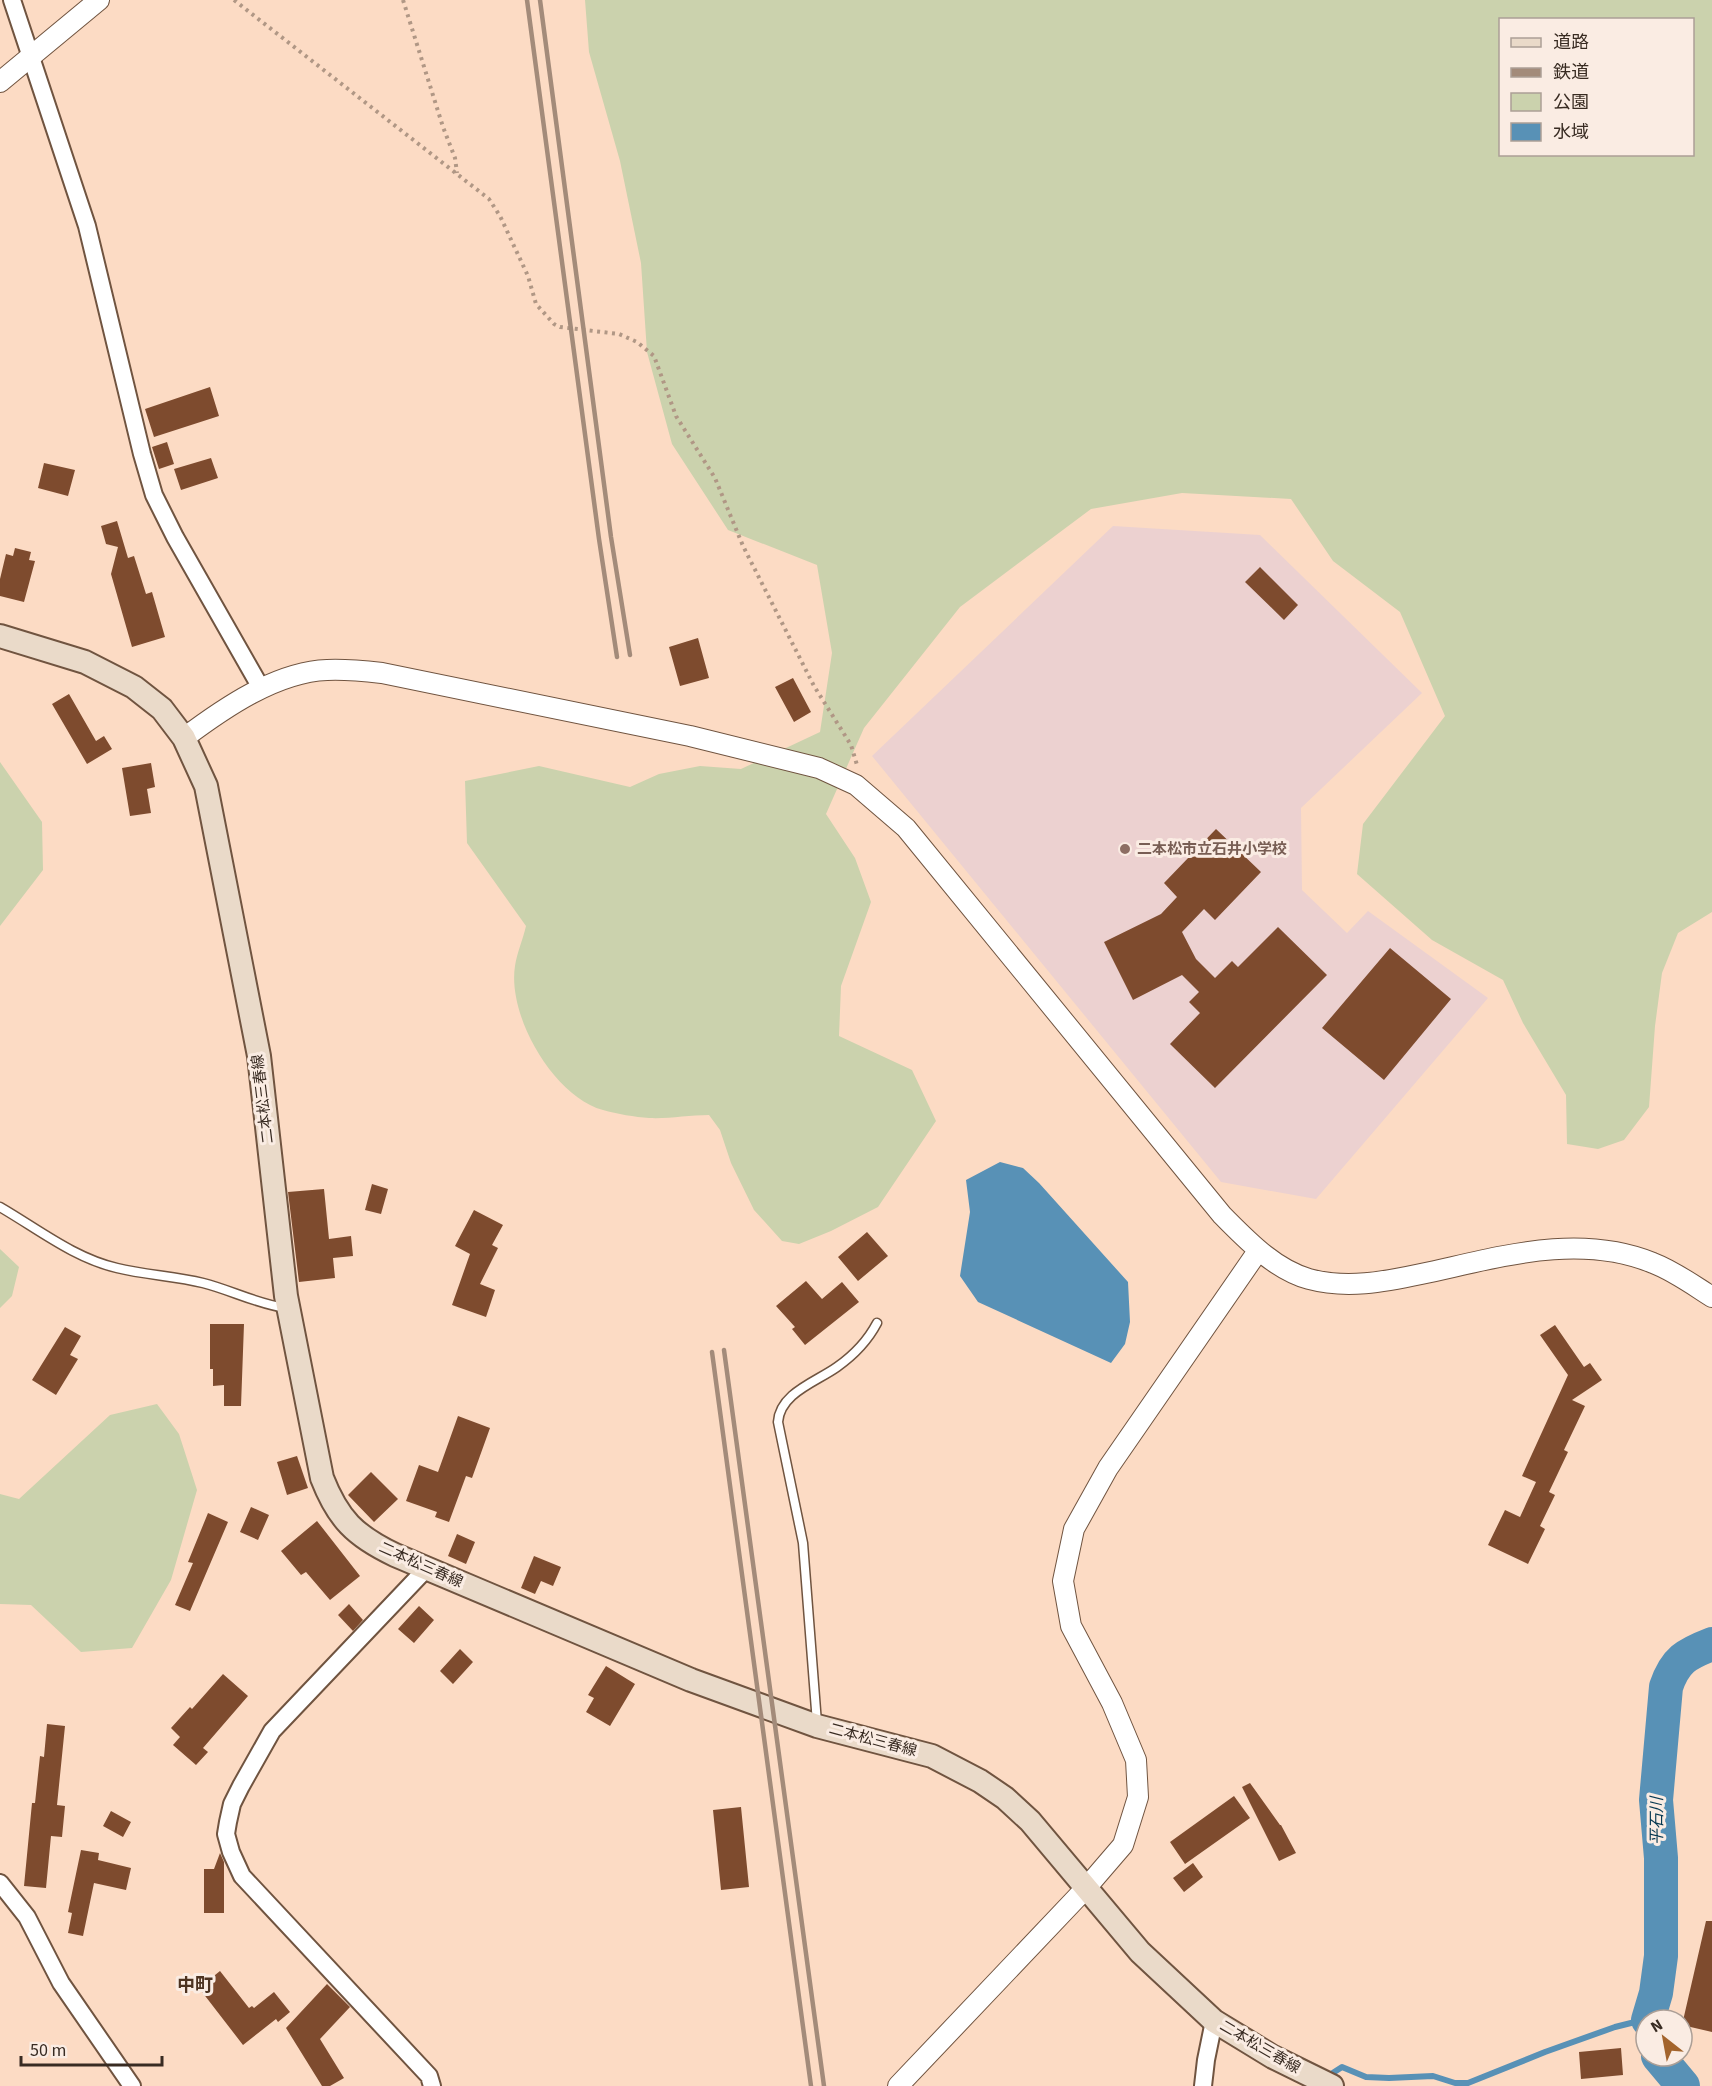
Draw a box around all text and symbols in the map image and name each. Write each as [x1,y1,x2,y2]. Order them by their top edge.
legend [1499,18,1694,156]
text: 道路 [1553,30,1589,55]
text: 鉄道 [1553,60,1589,85]
text: 公園 [1553,90,1589,115]
text: 水域 [1553,120,1589,145]
place label: 二本松市立石井小学校 [1137,839,1287,860]
marker: 二本松市立石井小学校 [1118,842,1132,856]
street label: 二本松三春線 [247,1053,279,1145]
street label: 二本松三春線 [376,1537,466,1593]
street label: 二本松三春線 [827,1718,919,1762]
water label: 平石川 [1646,1795,1668,1845]
district label: 中町 [177,1973,213,1998]
north arrow [1634,2008,1694,2068]
text: N [1647,2014,1667,2038]
street label: 二本松三春線 [1216,2015,1304,2079]
scale bar [21,2029,162,2067]
text: 50 m [30,2038,66,2063]

